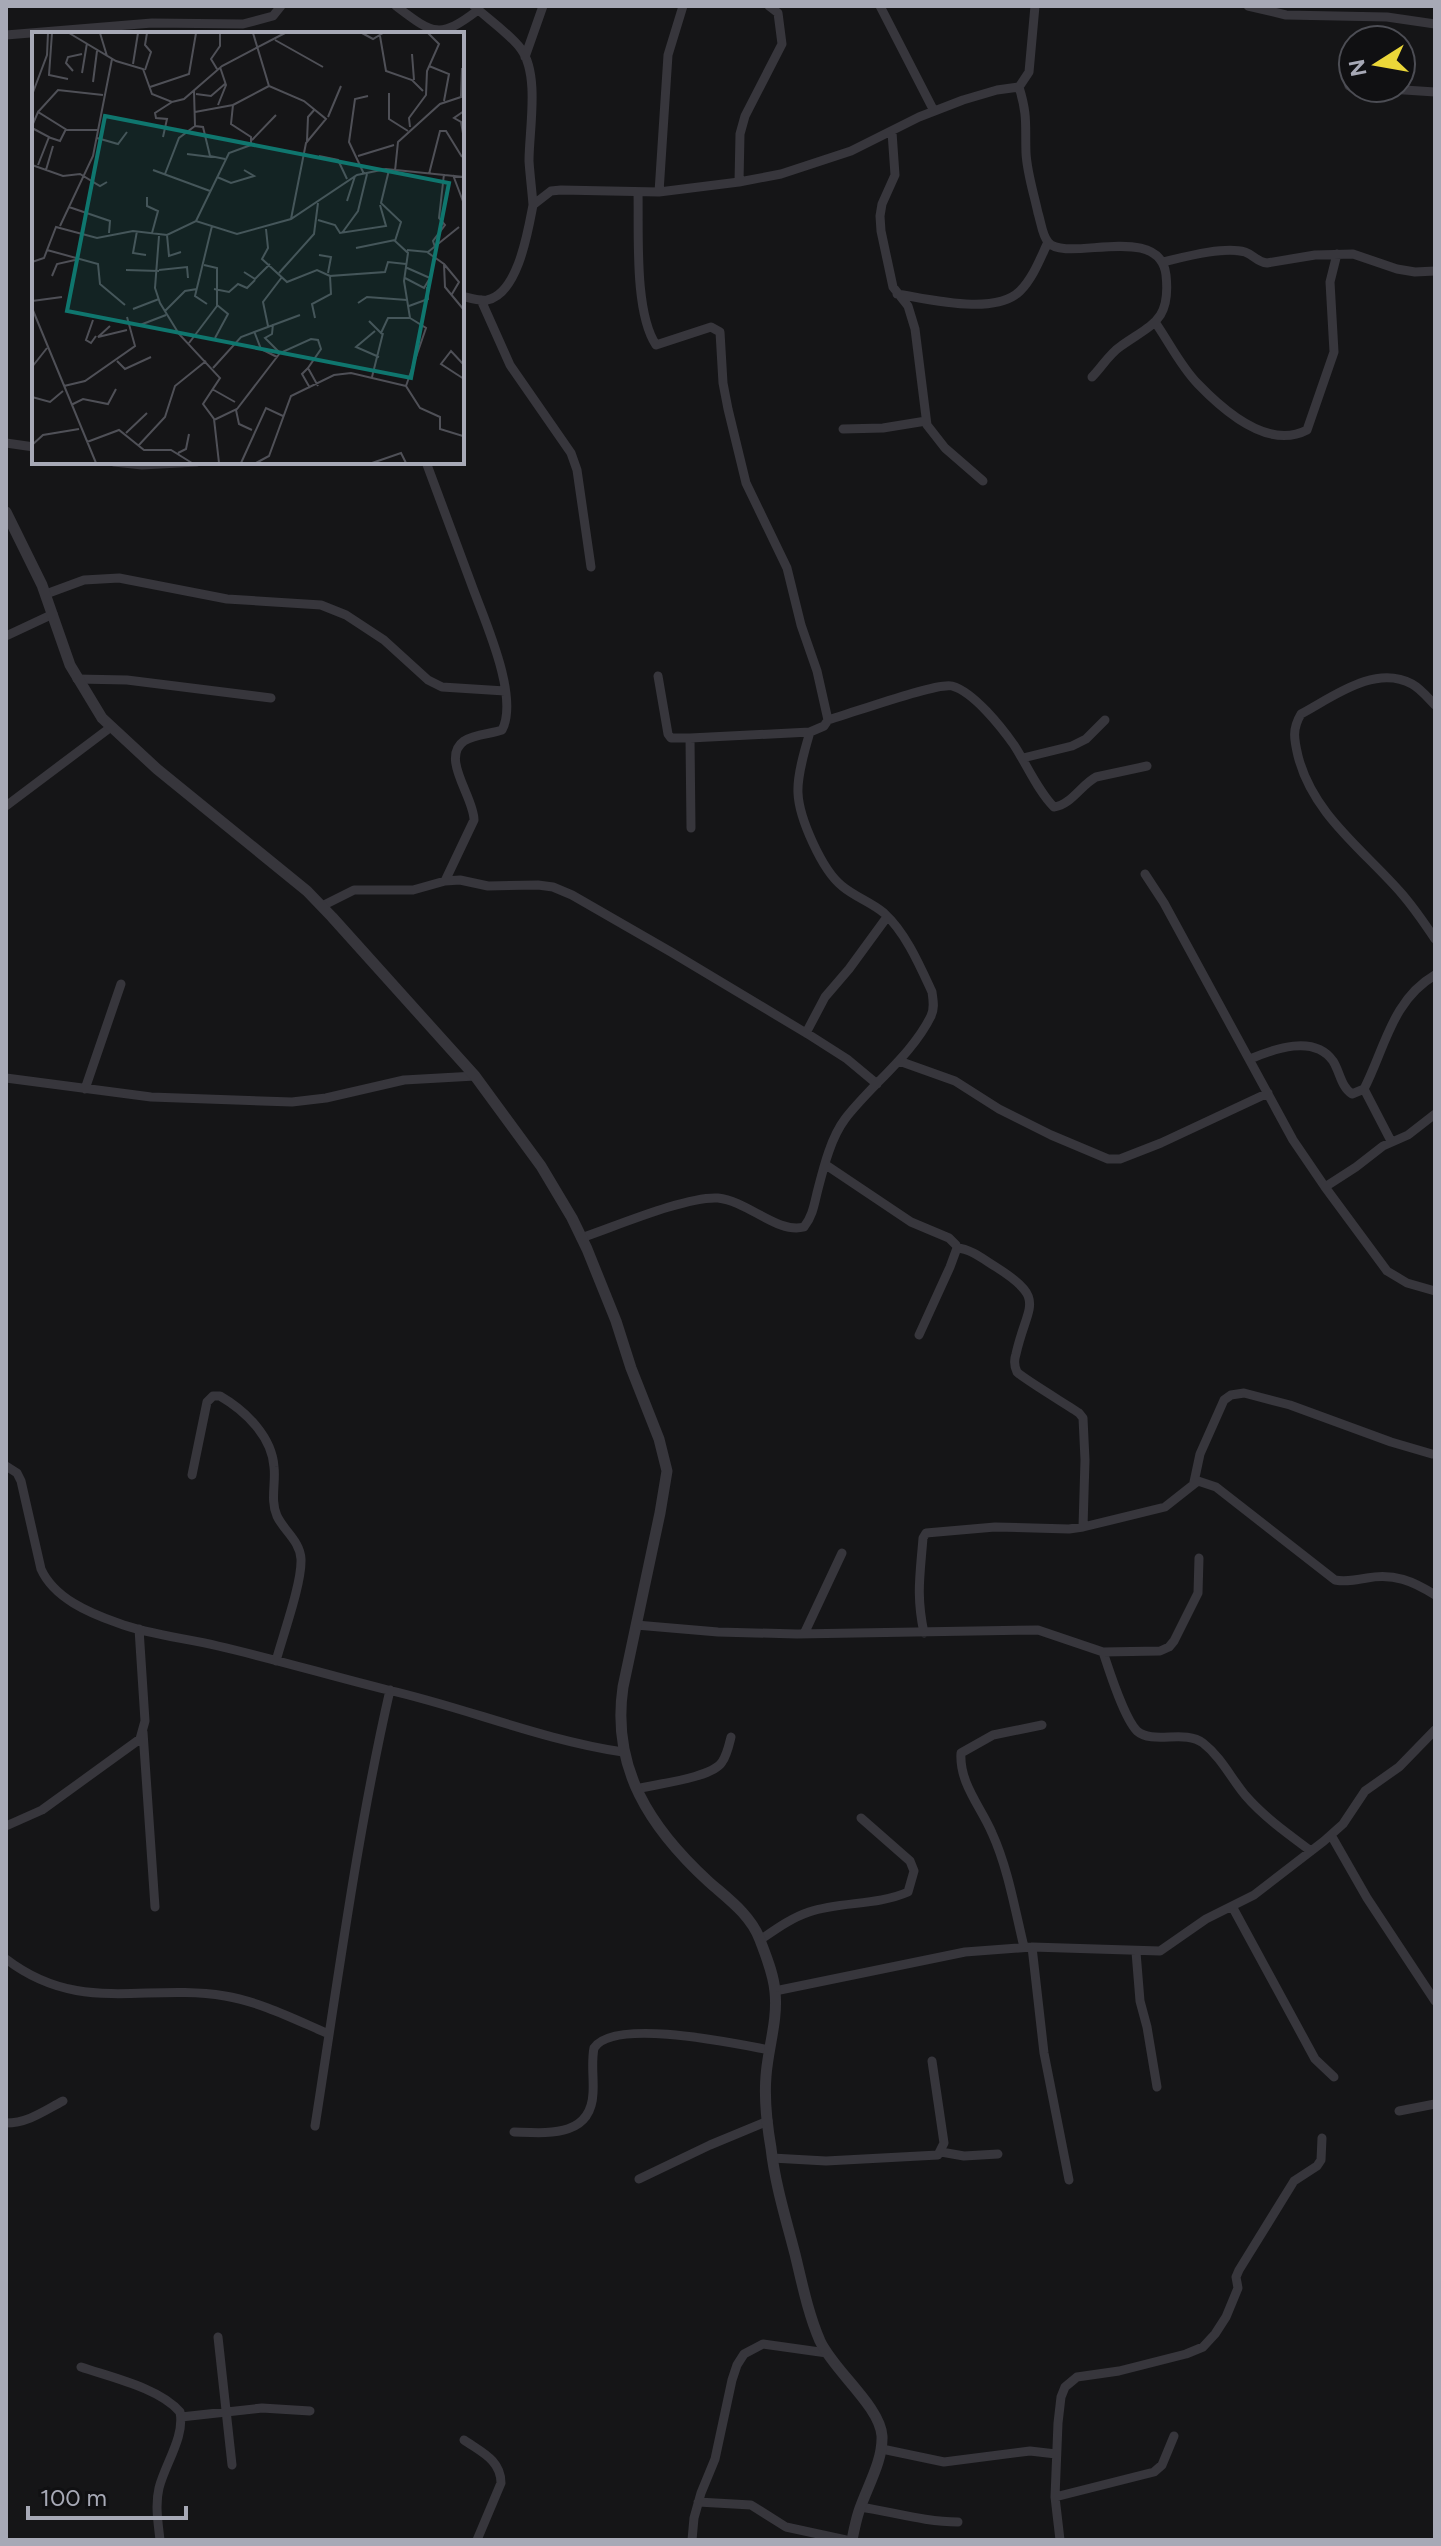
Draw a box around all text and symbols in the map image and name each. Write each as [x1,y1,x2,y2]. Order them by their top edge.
north arrow [1337,24,1417,104]
inset map [32,32,464,464]
text: N [1343,57,1373,79]
scale bar [28,2470,186,2520]
text: 100 m [40,2483,107,2512]

